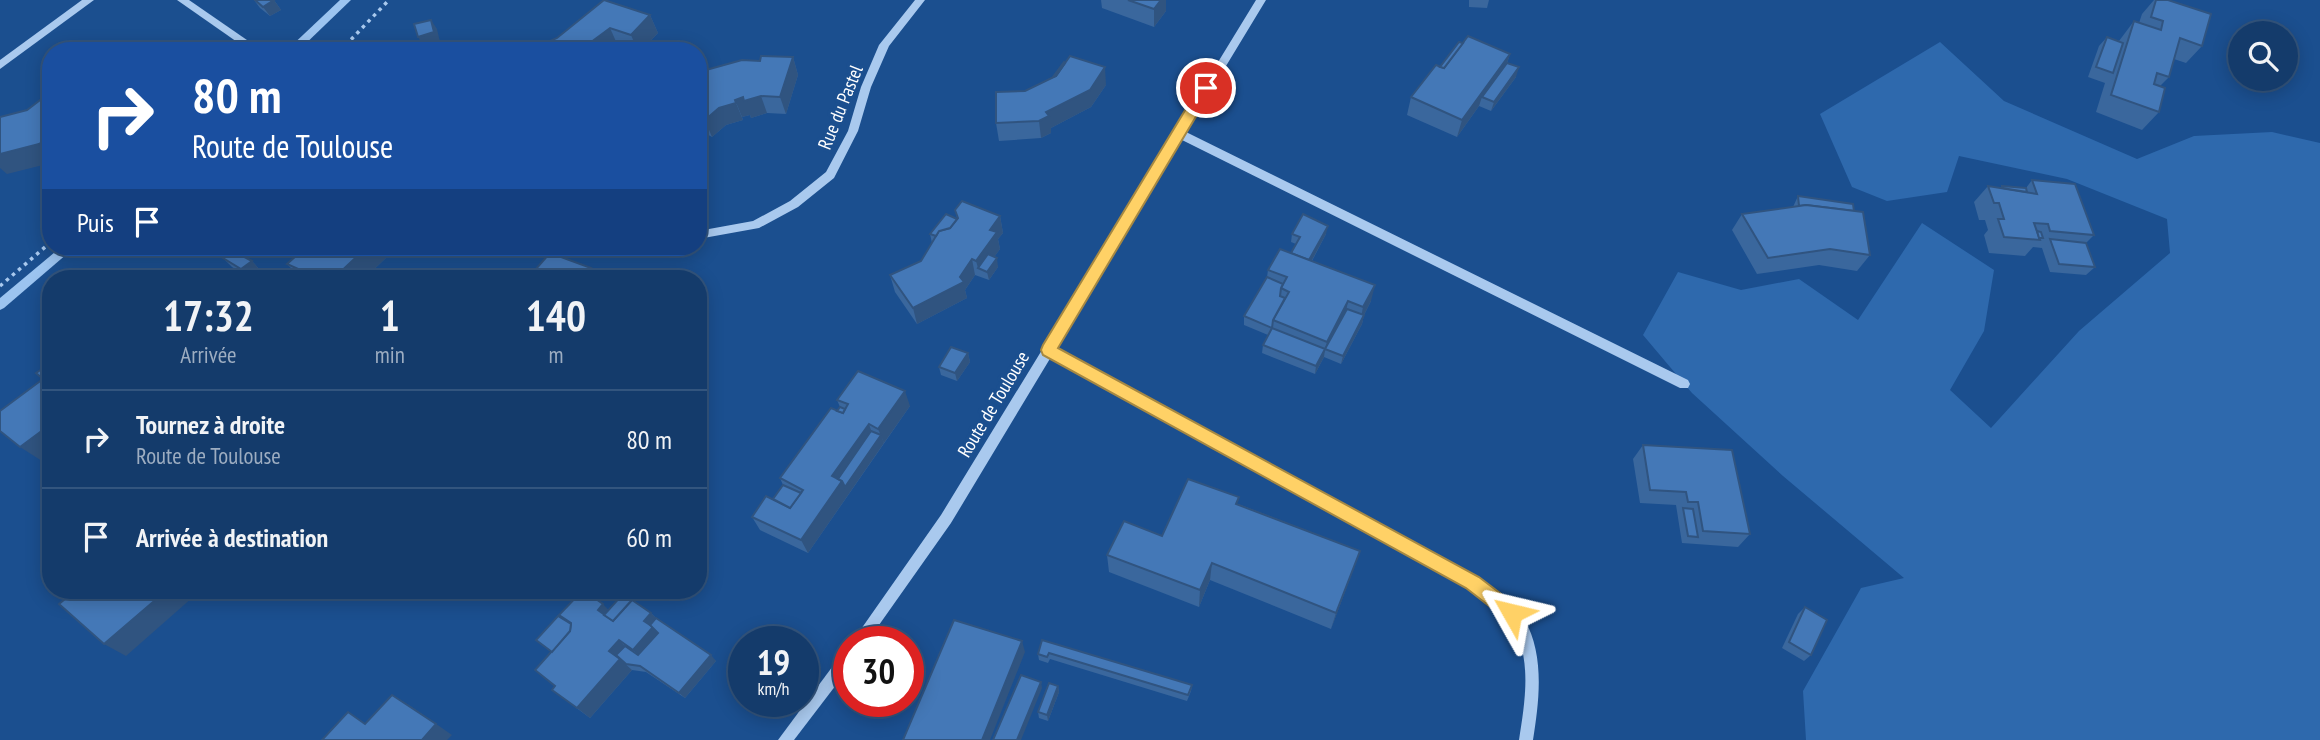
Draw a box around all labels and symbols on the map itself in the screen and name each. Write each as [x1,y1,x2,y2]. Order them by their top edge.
pin [1176,58,1236,118]
street label: Rue du Pastel [812,61,868,153]
street label: Route de Toulouse [952,346,1034,461]
position arrow [1475,576,1549,650]
speed limit sign: 30 [833,626,924,717]

